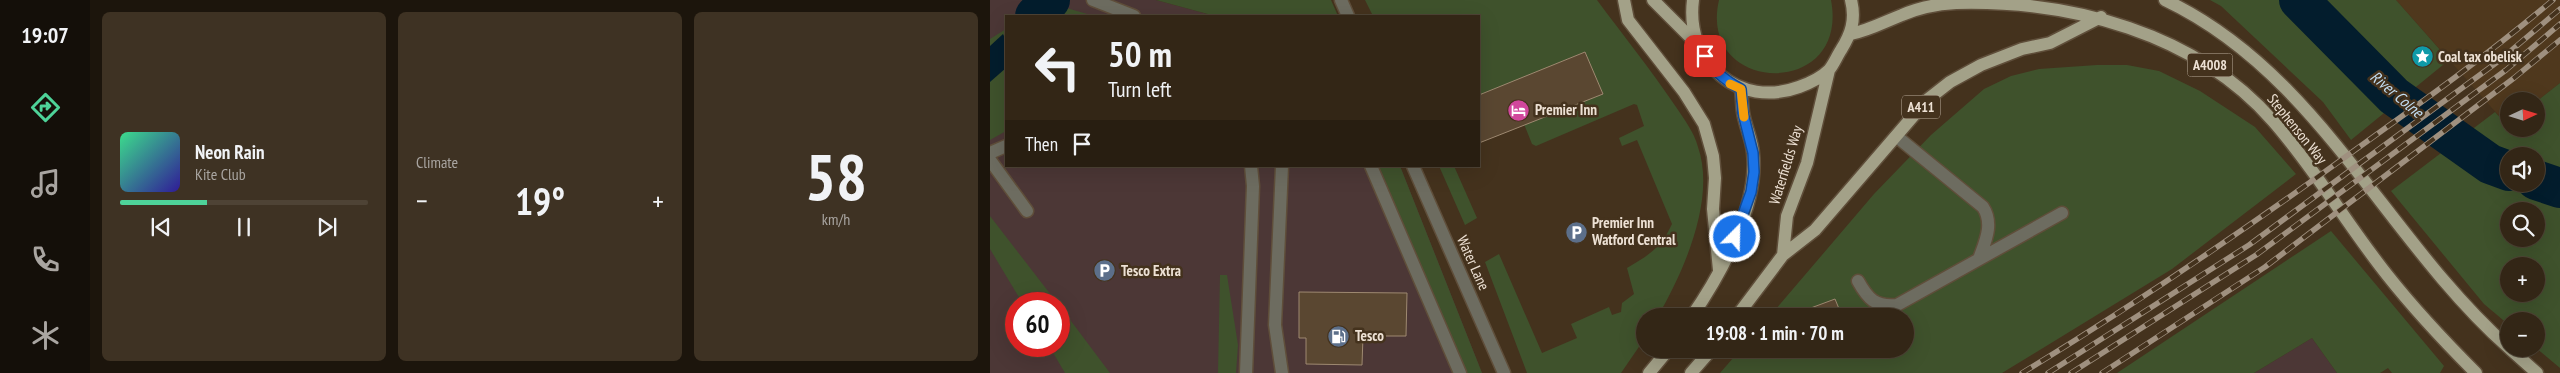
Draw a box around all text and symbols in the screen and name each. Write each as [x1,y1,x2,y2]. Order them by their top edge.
text: 19:07 [21,21,69,49]
text: 50 m [1108,31,1172,77]
icon: left [1025,35,1090,100]
pin [1684,35,1726,77]
icon: arrive [1691,42,1719,70]
place icon: Coal tax obelisk [2410,45,2434,69]
place label: Coal tax obelisk [2438,47,2523,66]
road number: A4008 [2188,54,2232,76]
water label: River Colne [2366,66,2429,123]
text: Turn left [1108,75,1172,103]
icon: directions [28,90,63,125]
street label: Stephenson Way [2263,90,2332,168]
north arrow [2500,92,2545,138]
map controls [2500,92,2545,357]
road number: A411 [1902,95,1940,118]
hotel icon: Premier Inn [1507,98,1531,122]
place label: Premier Inn [1535,100,1597,119]
street label: Waterfields Way [1764,123,1807,207]
icon: arrive [1068,130,1096,158]
text: Then [1025,132,1058,156]
text: 58 [805,134,867,218]
text: Neon Rain [195,140,264,164]
button: sound [2500,147,2545,192]
text: Climate [416,152,458,172]
text: Kite Club [195,164,246,184]
icon: music [28,166,63,201]
text: 19° [515,176,565,225]
text: − [416,182,428,219]
text: + [652,182,664,219]
button: search [2500,202,2545,247]
text: km/h [822,209,850,229]
position arrow [1708,210,1760,262]
icon: previous [147,213,175,241]
icon: pause [230,213,258,241]
icon: next [313,213,341,241]
place label: Premier Inn Watford Central [1591,213,1676,249]
parking icon: Premier Inn Watford Central [1564,220,1588,244]
street label: Water Lane [1453,233,1494,293]
icon: phone [28,242,63,277]
button: + [2500,257,2545,302]
parking icon: Tesco Extra [1093,259,1117,283]
place label: Tesco Extra [1121,261,1181,280]
speed limit sign: 60 [1005,292,1070,357]
button: − [2500,312,2545,357]
icon: climate [28,318,63,353]
text: 19:08 · 1 min · 70 m [1706,321,1844,345]
fuel station icon: Tesco [1327,324,1351,348]
place label: Tesco [1355,326,1384,345]

